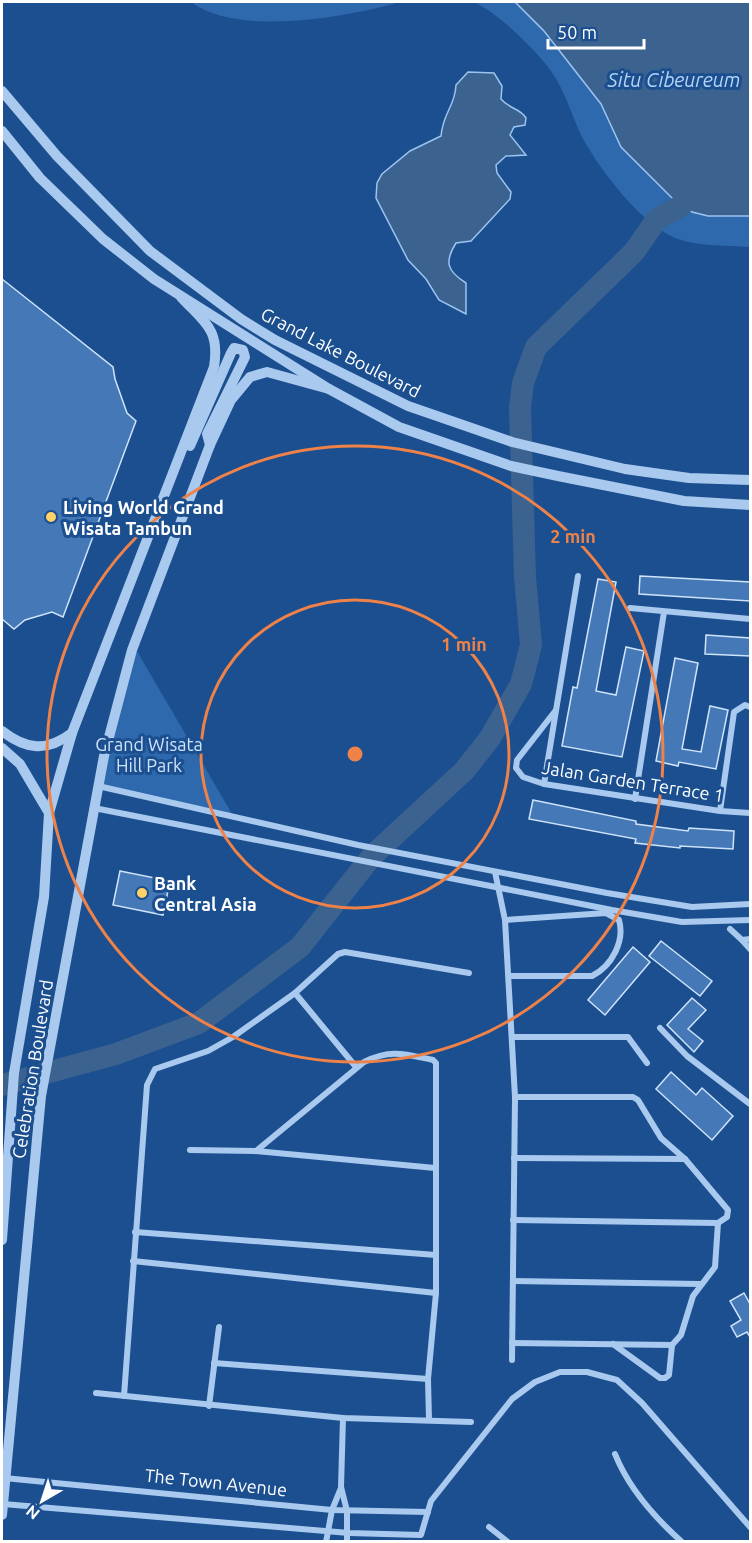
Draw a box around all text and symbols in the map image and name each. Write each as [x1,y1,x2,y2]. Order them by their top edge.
scale bar [548,12,644,50]
text: 50 m [557,22,597,42]
water label: Situ Cibeureum [607,68,740,91]
street label: Grand Lake Boulevard [258,303,424,401]
place label: Living World Grand Wisata Tambun [63,497,224,538]
marker: Living World Grand Wisata Tambun [44,510,58,524]
text: 2 min [550,526,596,546]
text: 1 min [441,634,487,654]
park label: Grand Wisata Hill Park [95,734,203,775]
centre of rings [345,744,365,764]
street label: Jalan Garden Terrace 1 [541,757,725,805]
place label: Bank Central Asia [154,873,257,914]
marker: Bank Central Asia [135,886,149,900]
street label: Celebration Boulevard [8,978,56,1160]
street label: The Town Avenue [144,1465,288,1499]
north arrow [12,1471,72,1531]
text: N [22,1502,43,1523]

